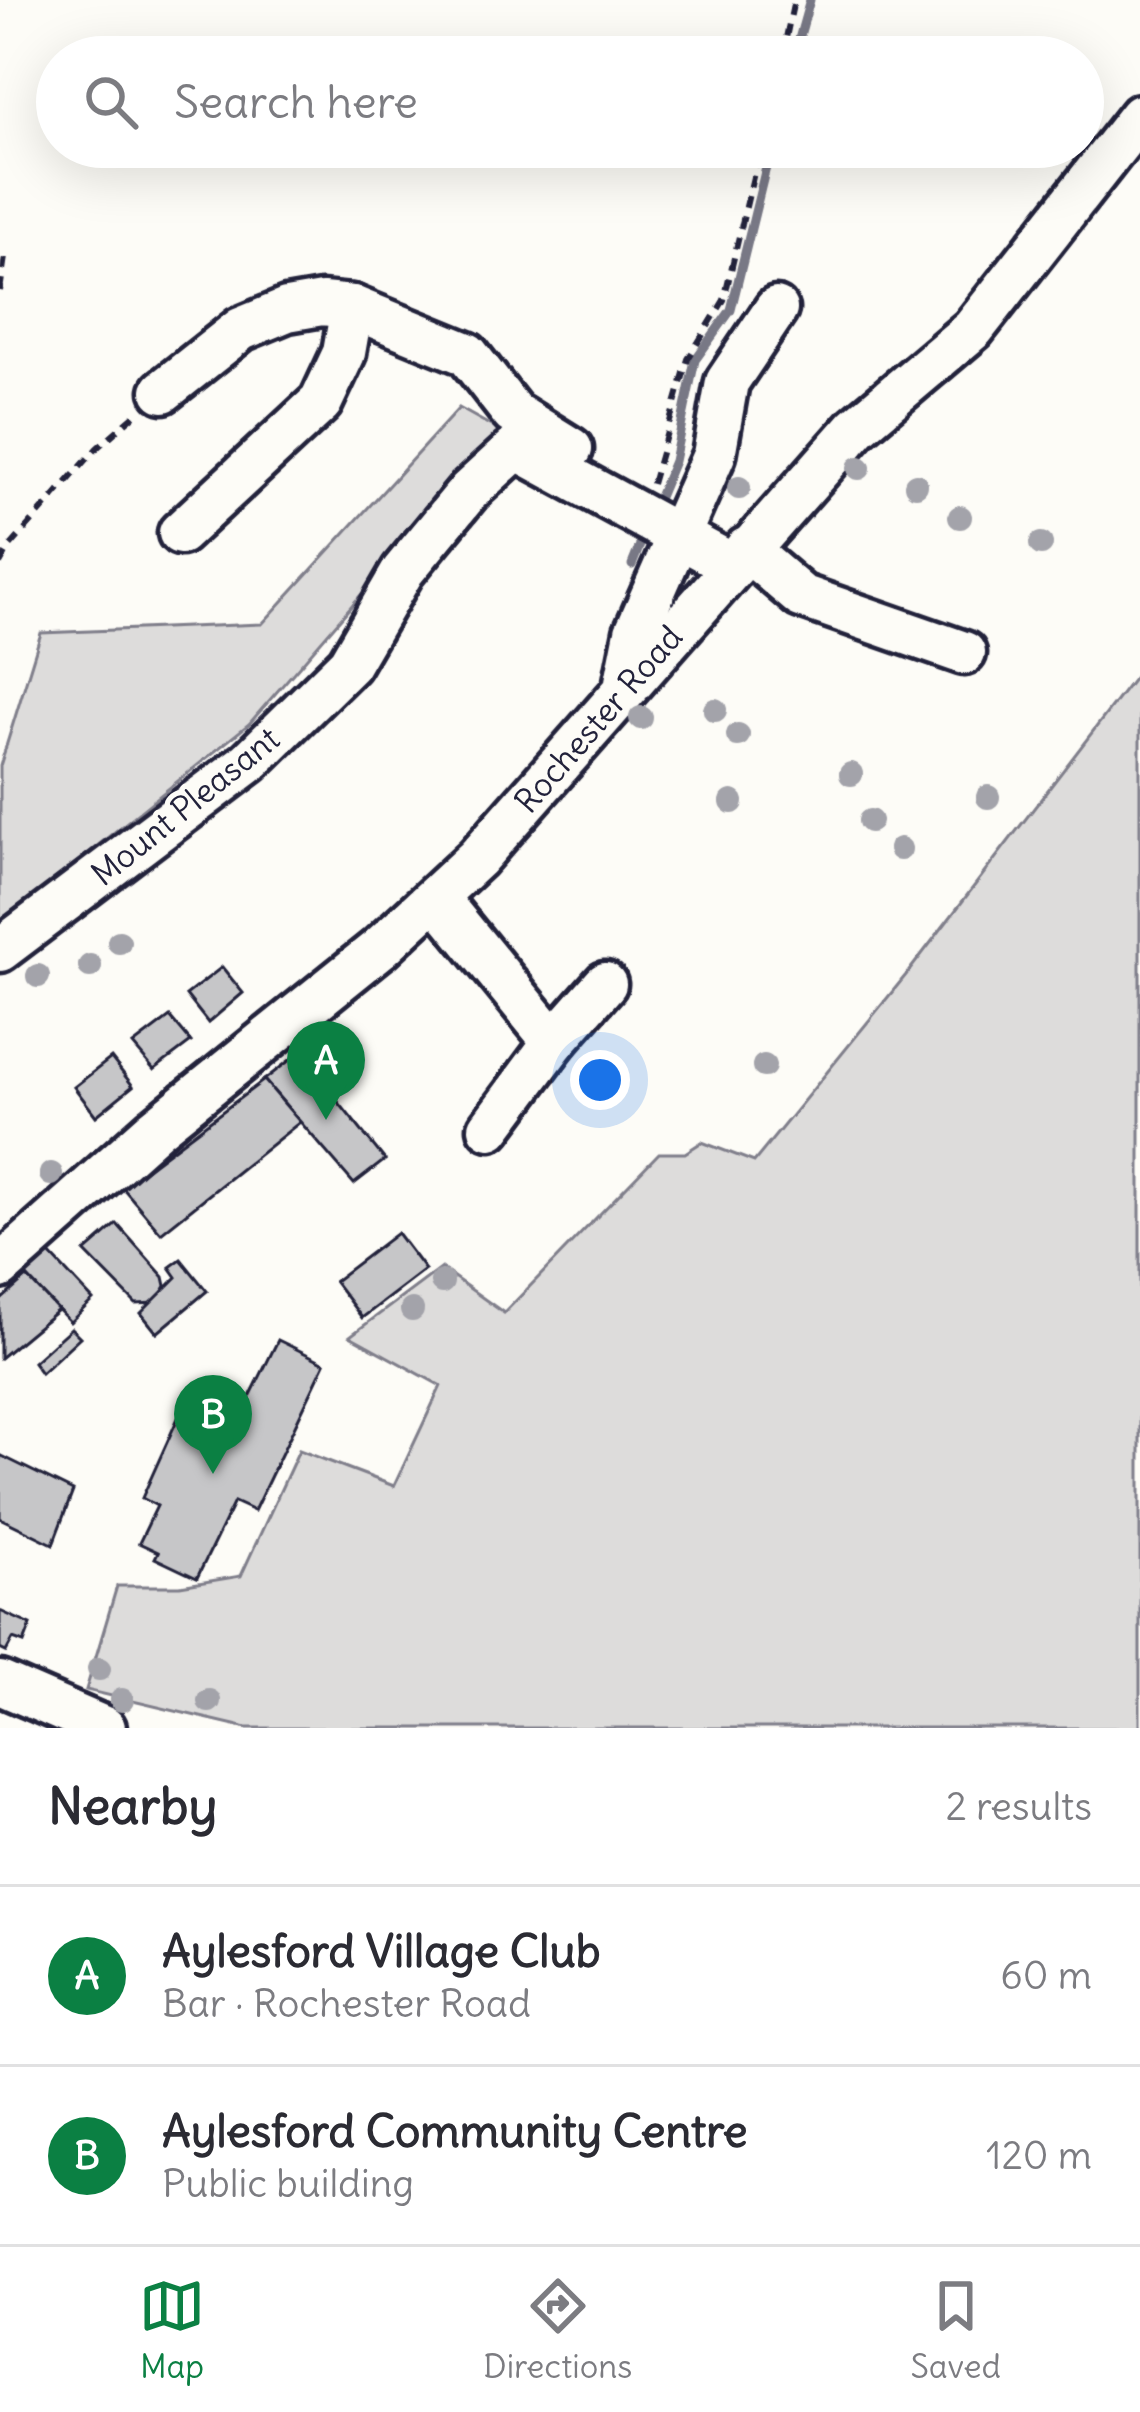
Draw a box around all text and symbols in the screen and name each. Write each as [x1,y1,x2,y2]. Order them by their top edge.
search box [36,36,1104,168]
icon: search [78,69,144,135]
text: Search here [174,74,418,130]
street label: Rochester Road [505,616,691,822]
street label: Mount Pleasant [83,717,287,895]
pin: A [287,1021,365,1120]
your location [570,1050,630,1110]
pin: B [174,1375,252,1474]
text: Nearby [48,1774,217,1838]
text: 2 results [945,1782,1092,1831]
text: Aylesford Village Club [162,1923,601,1979]
text: A [74,1951,100,2000]
text: 60 m [1000,1951,1092,2000]
text: Bar · Rochester Road [162,1979,531,2028]
text: Aylesford Community Centre [162,2103,748,2159]
text: B [74,2131,100,2180]
text: 120 m [986,2131,1092,2180]
text: Public building [162,2159,414,2208]
tab: Map [139,2273,205,2387]
tab: Directions [483,2273,632,2387]
tab: Saved [911,2273,1001,2387]

